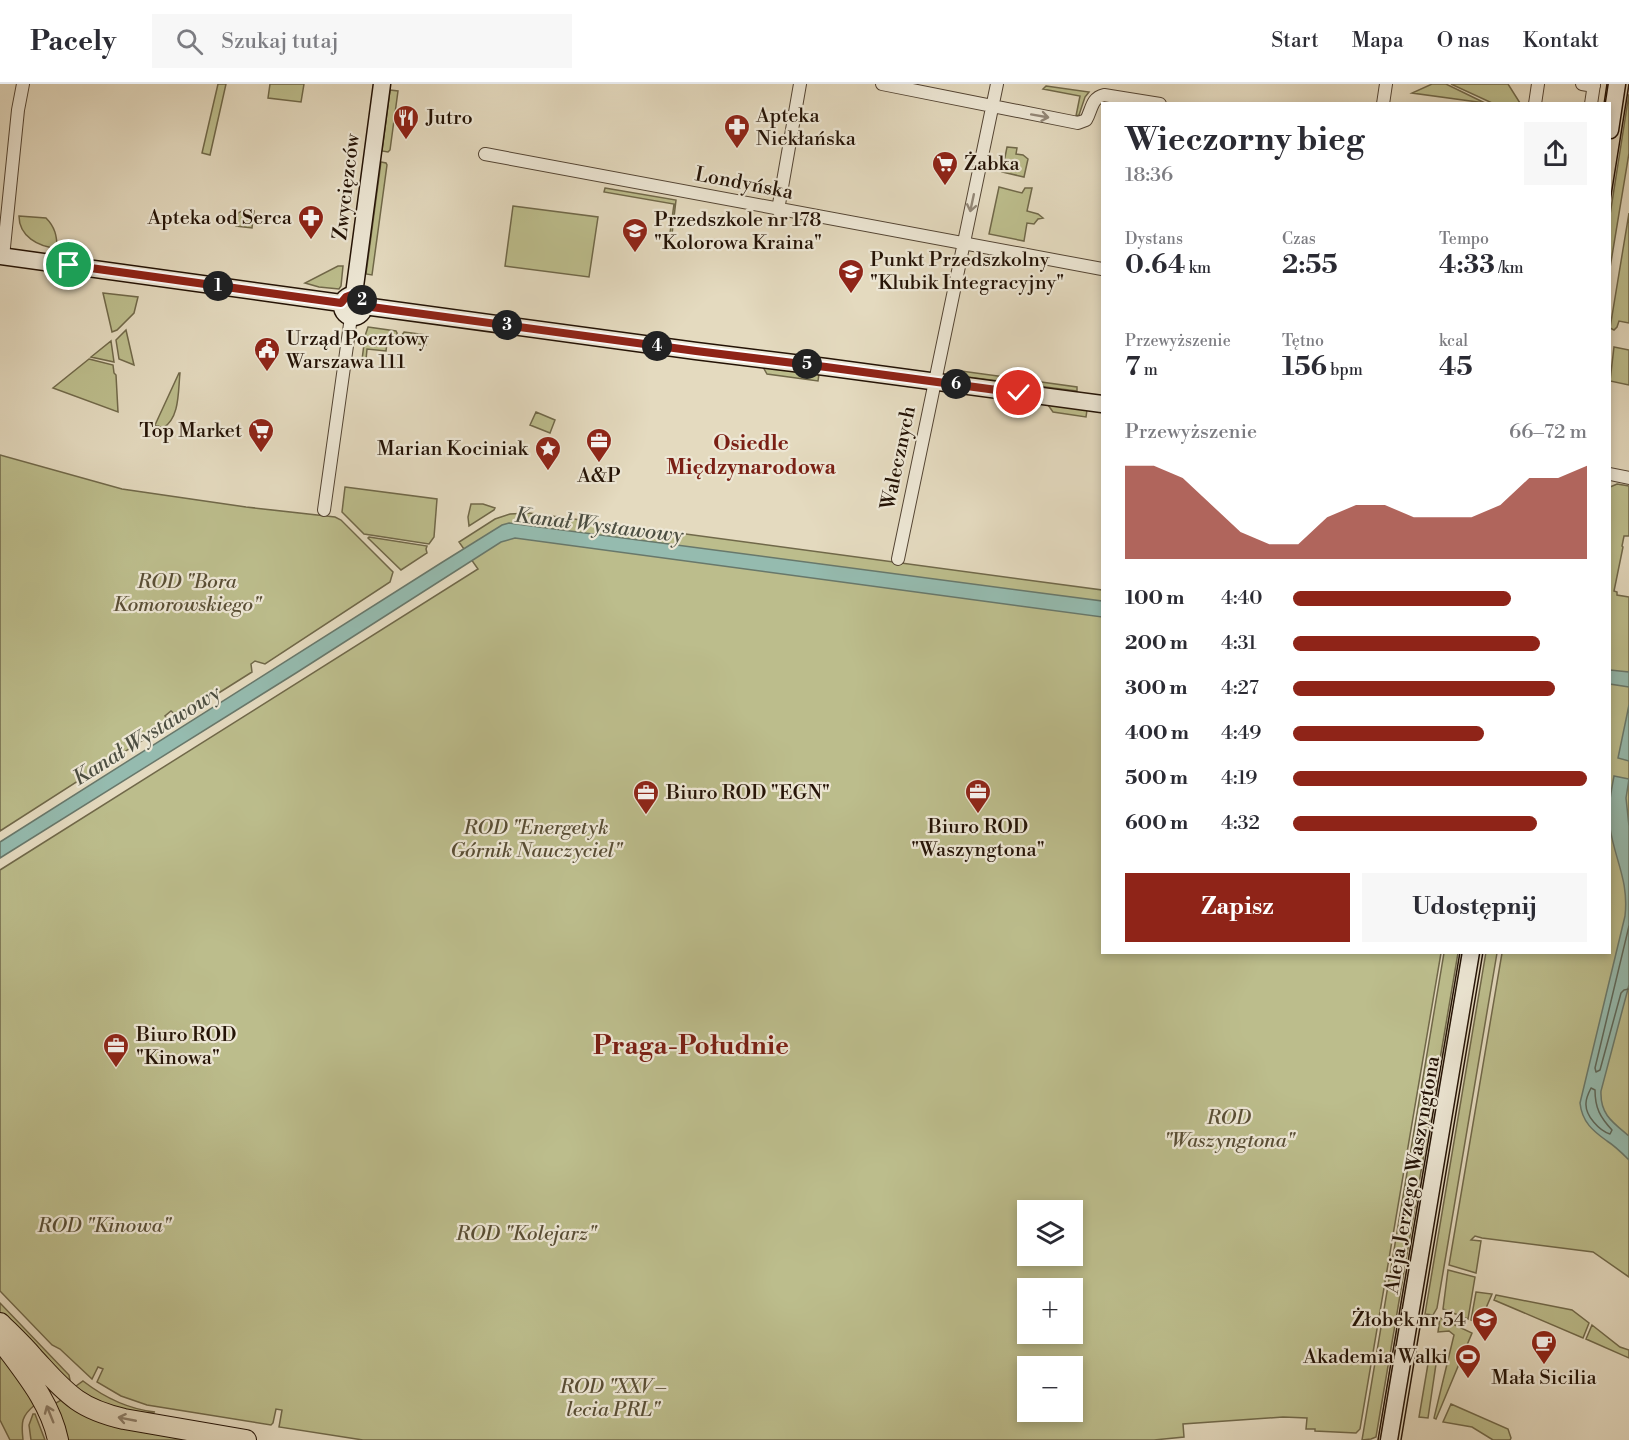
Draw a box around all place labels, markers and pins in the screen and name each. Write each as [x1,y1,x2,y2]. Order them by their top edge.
restaurant icon: Jutro [391,103,421,141]
place label: Apteka Niekłańska [755,104,857,152]
place label: Jutro [425,106,473,131]
pharmacy icon: Apteka Niekłańska [722,112,752,150]
supermarket icon: Żabka [930,149,960,187]
place label: Żabka [964,151,1021,177]
pharmacy icon: Apteka od Serca [296,203,326,241]
place label: Apteka od Serca [146,206,293,231]
place label: Przedszkole nr 178 "Kolorowa Kraina" [654,208,822,256]
school or university icon: Przedszkole nr 178 "Kolorowa Kraina" [620,216,650,254]
pin [43,239,94,290]
place label: Punkt Przedszkolny "Klubik Integracyjny" [870,248,1064,296]
school or university icon: Punkt Przedszkolny "Klubik Integracyjny" [836,257,866,295]
pin: 1 [203,271,233,301]
pin: 2 [347,285,377,315]
pin: 3 [492,310,522,340]
place label: Urząd Pocztowy Warszawa 111 [285,327,429,375]
pin: 4 [642,331,672,361]
public building icon: Urząd Pocztowy Warszawa 111 [252,335,282,373]
pin: 5 [792,349,822,379]
pin [993,367,1044,418]
pin: 6 [941,369,971,399]
supermarket icon: Top Market [246,416,276,454]
place label: Top Market [139,419,242,444]
office icon: A&P [584,426,614,464]
place icon: Marian Kociniak [533,434,563,472]
place label: Marian Kociniak [377,437,530,462]
place label: A&P [576,464,621,489]
office icon: Biuro ROD "Waszyngtona" [963,777,993,815]
office icon: Biuro ROD "EGN" [631,778,661,816]
place label: Biuro ROD "EGN" [665,781,830,806]
place label: Biuro ROD "Waszyngtona" [911,815,1045,863]
place label: Biuro ROD "Kinowa" [135,1023,237,1071]
office icon: Biuro ROD "Kinowa" [101,1031,131,1069]
school or university icon: Żłobek nr 54 [1470,1305,1500,1343]
place label: Żłobek nr 54 [1352,1307,1466,1333]
cafe icon: Mała Sicilia [1529,1328,1559,1366]
sports icon: Akademia Walki [1453,1342,1483,1380]
place label: Akademia Walki [1302,1345,1448,1370]
place label: Mała Sicilia [1491,1366,1598,1391]

